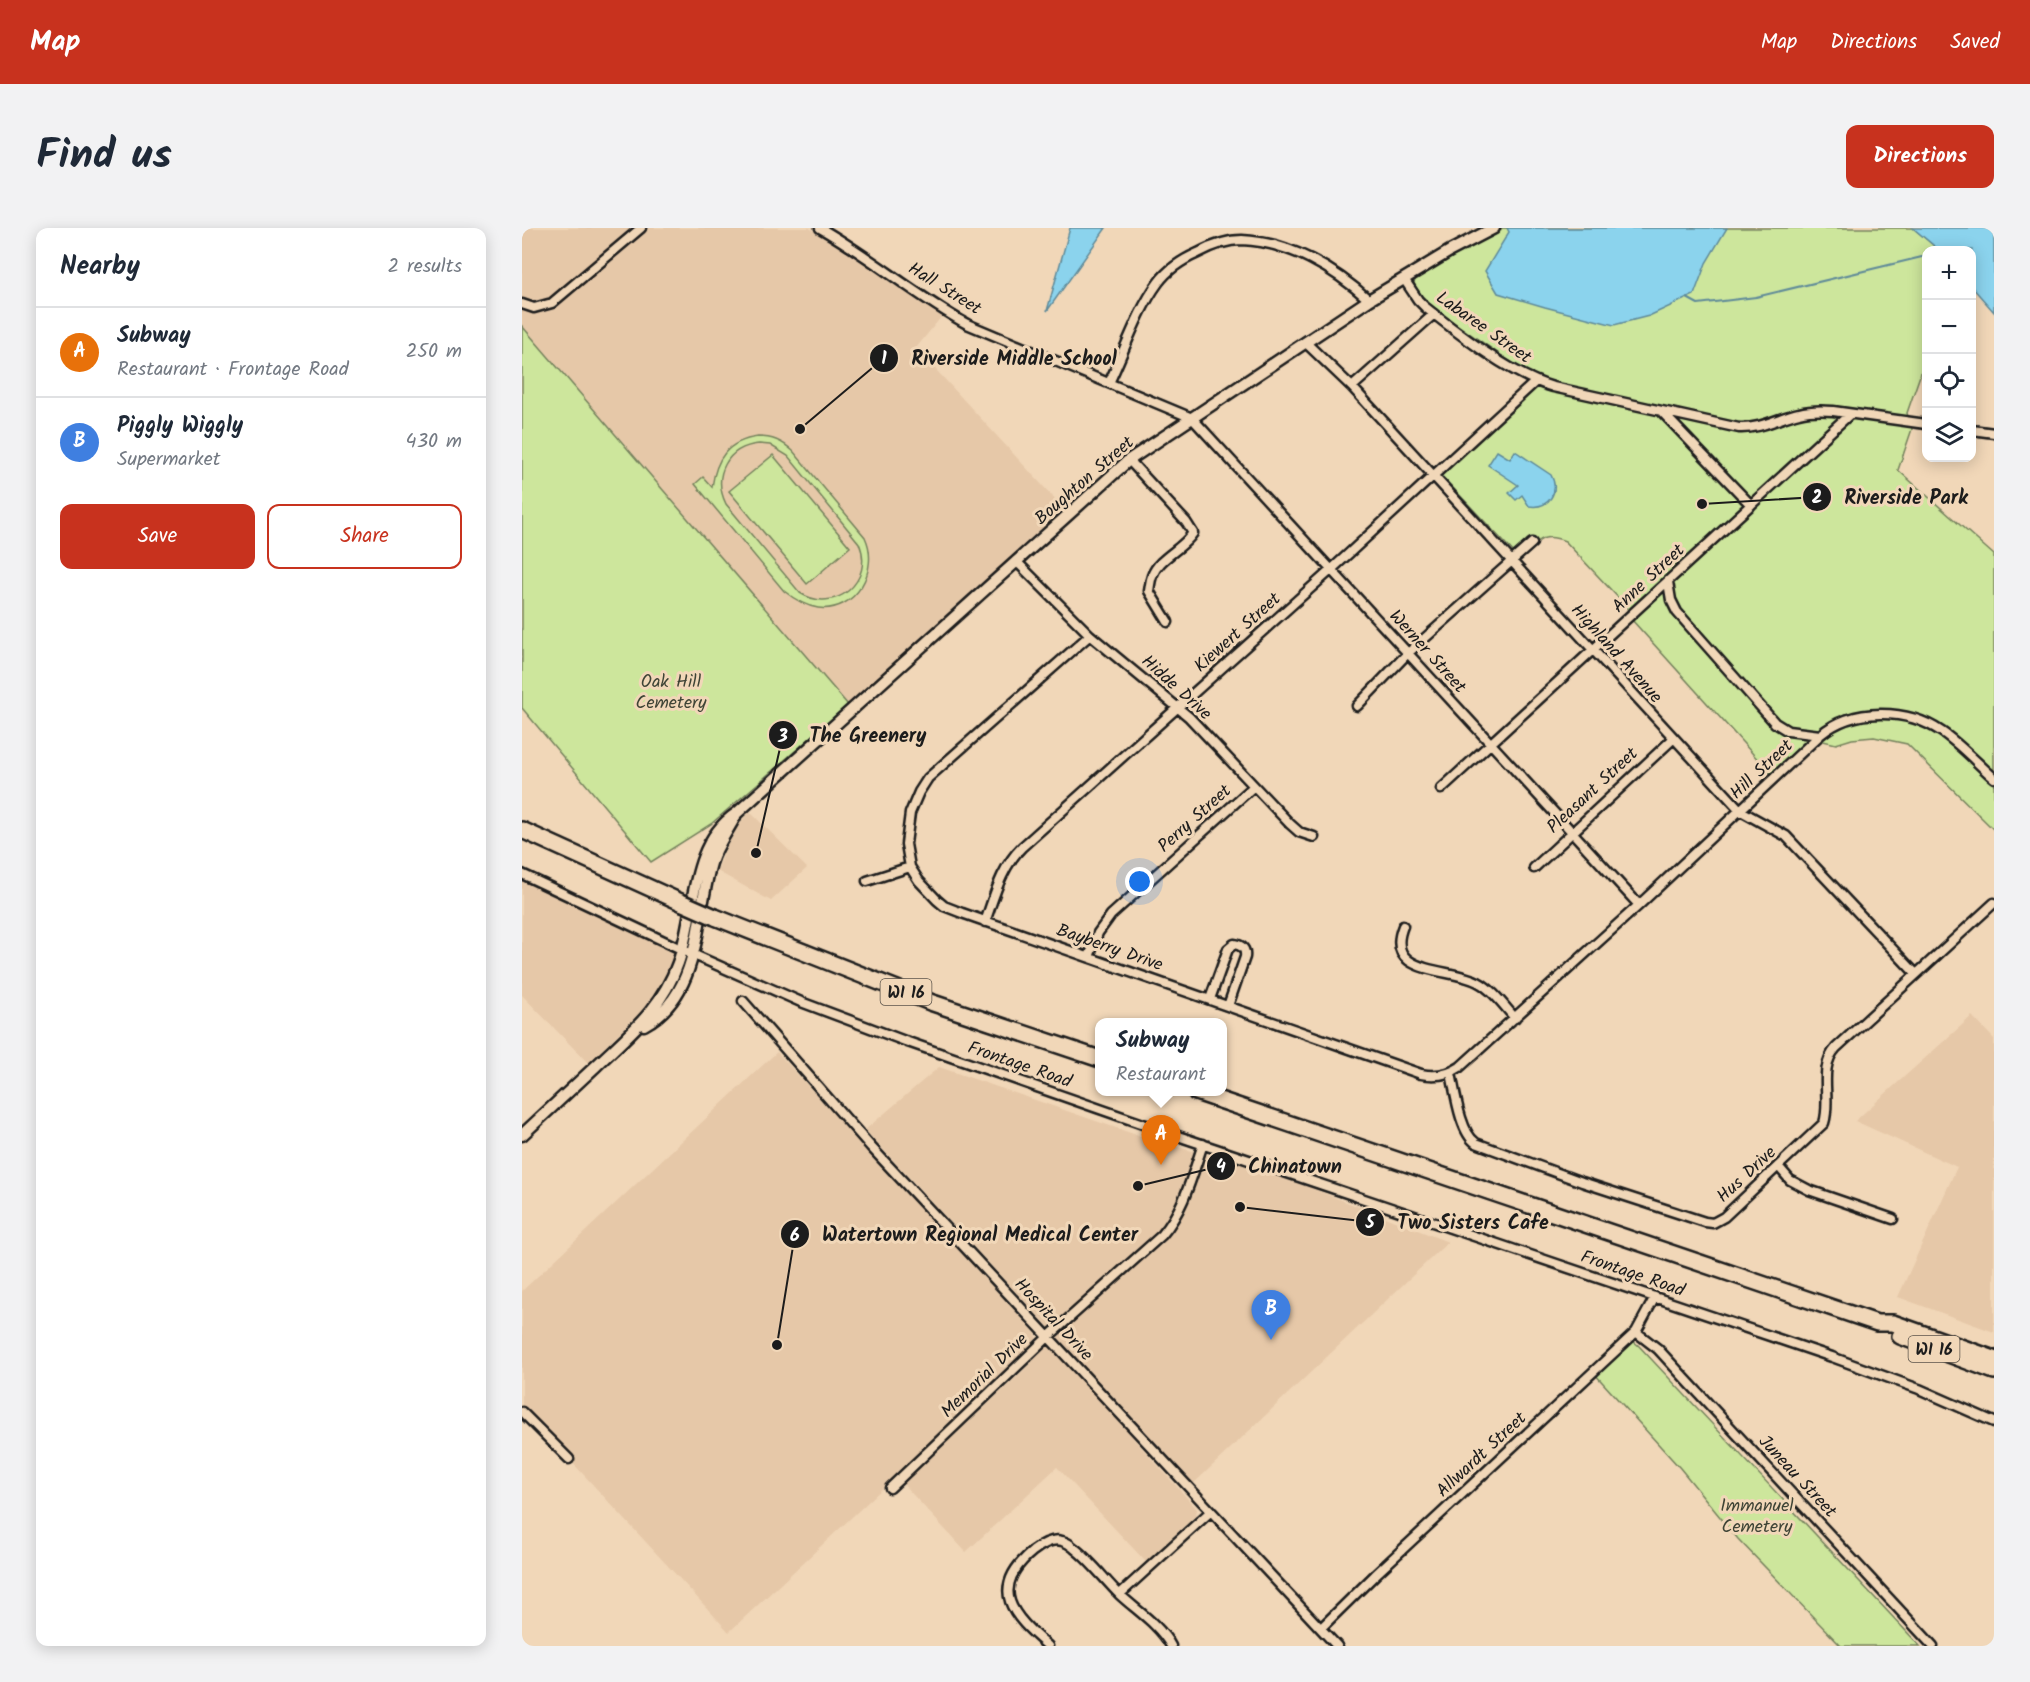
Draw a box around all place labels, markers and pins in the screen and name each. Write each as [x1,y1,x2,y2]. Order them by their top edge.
callout: Riverside Middle School [869,339,1129,377]
callout: Riverside Park [1802,478,1980,516]
callout: The Greenery [768,716,939,754]
pin: A [1142,1116,1180,1165]
callout: Chinatown [1206,1147,1354,1185]
callout: Two Sisters Cafe [1355,1203,1561,1241]
callout: Watertown Regional Medical Center [780,1215,1150,1253]
pin: B [1252,1290,1290,1340]

